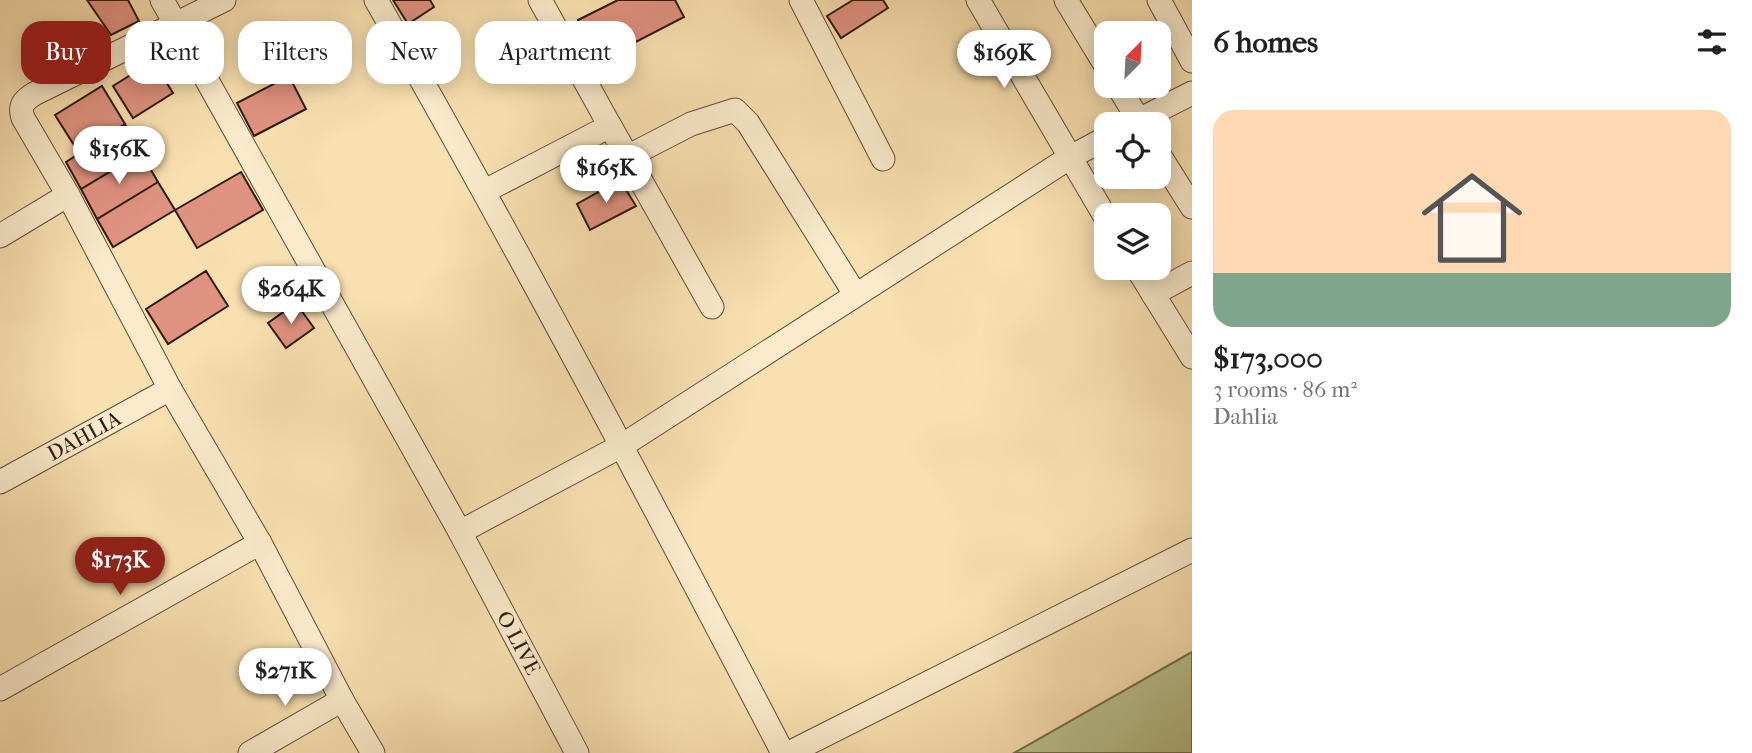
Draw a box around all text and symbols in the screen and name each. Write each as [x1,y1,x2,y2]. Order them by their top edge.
chip: Buy [21,21,111,84]
chip: Rent [125,21,224,84]
chip: Filters [238,21,352,84]
chip: New [366,21,461,84]
chip: Apartment [475,21,636,84]
north arrow [1094,21,1171,98]
map controls [1094,21,1171,280]
icon: filters [1693,23,1731,61]
text: 6 homes [1213,25,1318,60]
pin: $169K [955,31,1053,90]
text: $169K [973,39,1035,66]
button: locate [1094,112,1171,189]
pin: $156K [70,127,168,186]
text: $156K [89,135,149,162]
pin: $165K [557,146,655,205]
text: $165K [576,154,636,181]
icon: home [1409,155,1535,281]
button: layers [1094,203,1171,280]
pin: $264K [242,266,340,326]
text: $264K [257,275,325,302]
text: $173,000 [1213,341,1323,376]
text: 3 rooms · 86 m² [1213,376,1357,403]
text: Dahlia [1213,403,1278,430]
street label: DAHLIA [43,406,126,466]
pin: $173K [71,538,169,597]
text: $173K [91,546,149,573]
street label: O LIVE [492,607,545,679]
pin: $271K [236,648,334,708]
text: $271K [255,657,315,684]

